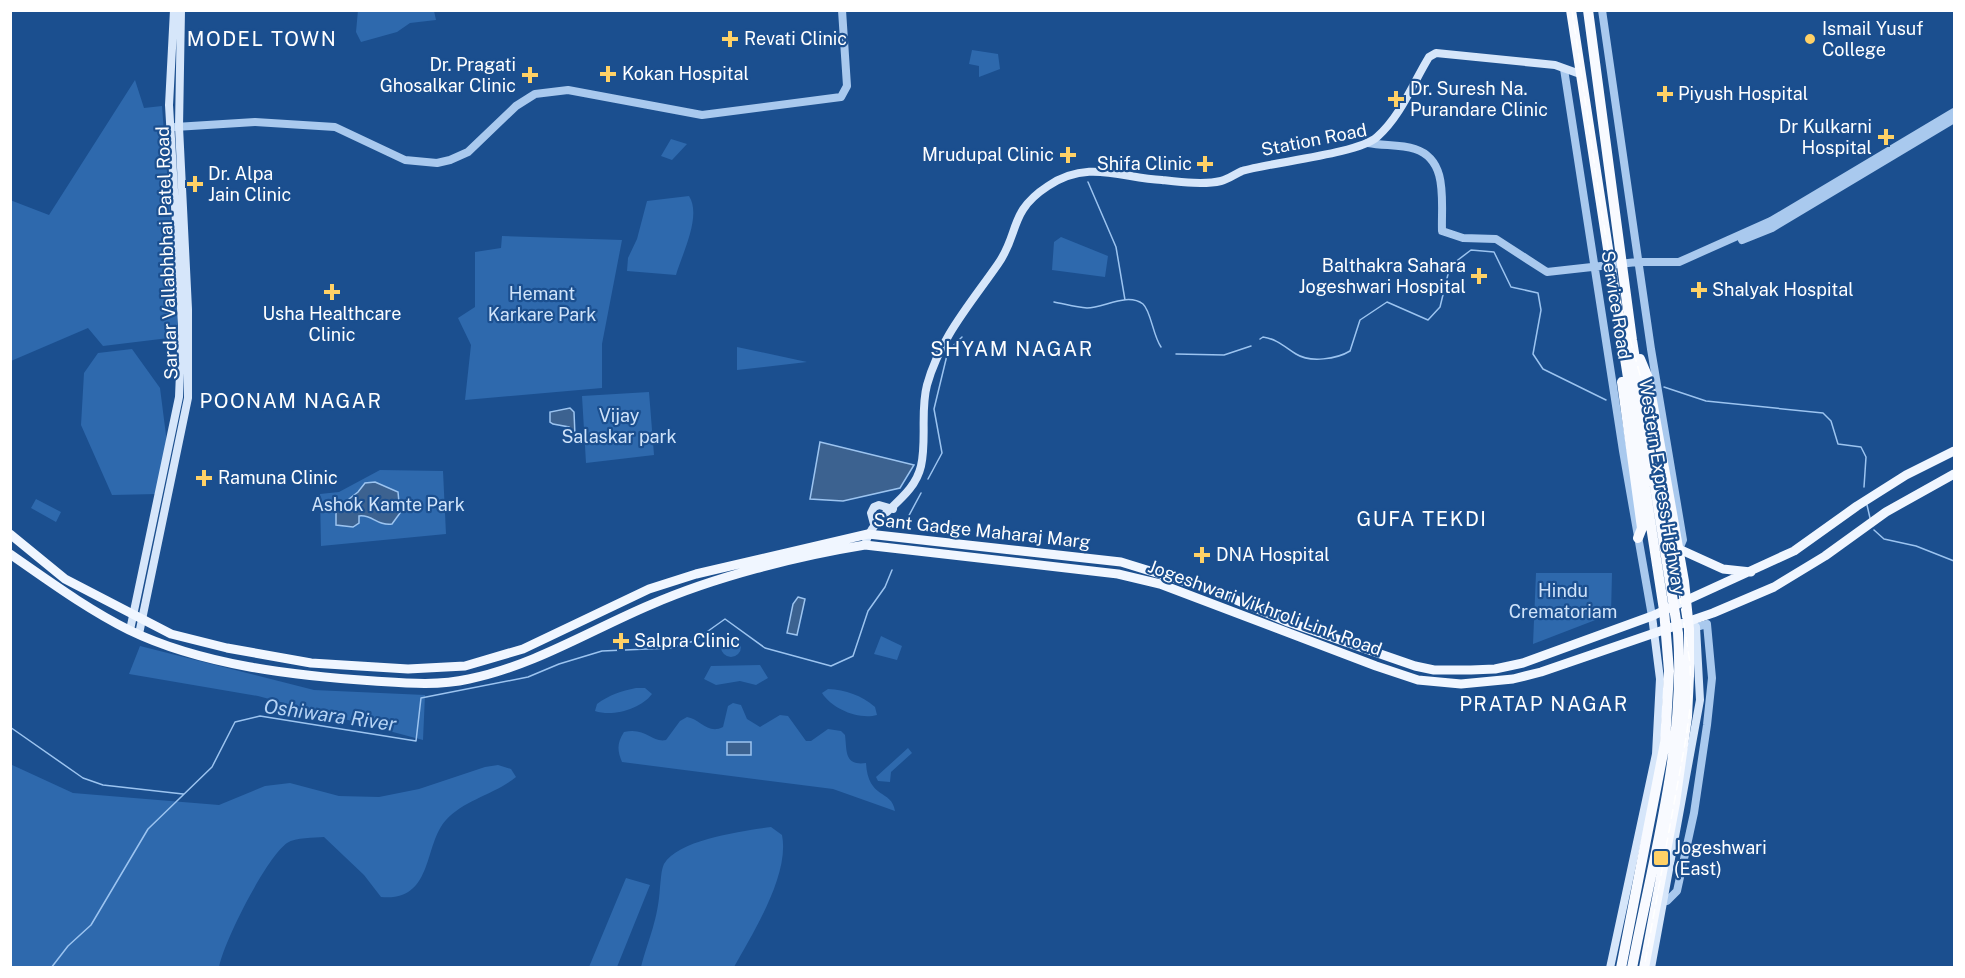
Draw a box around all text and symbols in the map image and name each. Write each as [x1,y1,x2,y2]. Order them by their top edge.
place label: Ismail Yusuf College [1822,18,1923,60]
district label: MODEL TOWN [187,27,337,51]
place label: Revati Clinic [744,28,847,49]
marker: Revati Clinic [721,30,739,48]
marker: Ismail Yusuf College [1803,32,1817,46]
place label: Dr. Pragati Ghosalkar Clinic [380,54,516,96]
place label: Kokan Hospital [622,63,749,84]
marker: Kokan Hospital [599,65,617,83]
marker: Dr. Pragati Ghosalkar Clinic [521,66,539,84]
place label: Dr. Suresh Na. Purandare Clinic [1410,78,1548,120]
place label: Piyush Hospital [1678,83,1808,104]
marker: Piyush Hospital [1656,85,1674,103]
marker: Dr. Suresh Na. Purandare Clinic [1387,90,1405,108]
place label: Dr Kulkarni Hospital [1779,116,1872,158]
street label: Station Road [1259,119,1369,160]
street label: Sardar Vallabhbhai Patel Road [152,126,181,380]
marker: Dr Kulkarni Hospital [1877,128,1895,146]
place label: Mrudupal Clinic [922,144,1054,165]
marker: Mrudupal Clinic [1059,146,1077,164]
place label: Shifa Clinic [1097,153,1192,174]
marker: Shifa Clinic [1196,155,1214,173]
place label: Dr. Alpa Jain Clinic [208,163,291,205]
marker: Dr. Alpa Jain Clinic [186,175,204,193]
street label: Service Road [1598,249,1635,361]
place label: Balthakra Sahara Jogeshwari Hospital [1299,255,1466,297]
marker: Balthakra Sahara Jogeshwari Hospital [1470,267,1488,285]
place label: Shalyak Hospital [1712,279,1854,300]
marker: Shalyak Hospital [1690,281,1708,299]
marker: Usha Healthcare Clinic [323,283,341,301]
park label: Hemant Karkare Park [488,283,596,325]
place label: Usha Healthcare Clinic [263,303,401,345]
district label: SHYAM NAGAR [930,337,1094,361]
street label: Western Express Highway [1635,378,1690,597]
district label: POONAM NAGAR [200,389,382,413]
park label: Vijay Salaskar park [561,405,677,447]
place label: Ramuna Clinic [218,467,338,488]
marker: Ramuna Clinic [195,469,213,487]
park label: Ashok Kamte Park [311,494,465,515]
district label: GUFA TEKDI [1357,507,1487,531]
street label: Sant Gadge Maharaj Marg [872,509,1092,552]
place label: DNA Hospital [1216,544,1330,565]
marker: DNA Hospital [1193,546,1211,564]
street label: Jogeshwari Vikhroli Link Road [1145,555,1385,660]
park label: Hindu Crematoriam [1509,580,1617,622]
place label: Salpra Clinic [634,630,740,651]
marker: Salpra Clinic [612,632,630,650]
district label: PRATAP NAGAR [1459,692,1629,716]
water label: Oshiwara River [262,694,398,736]
place label: Jogeshwari (East) [1674,837,1767,879]
marker: Jogeshwari (East) [1652,849,1670,867]

